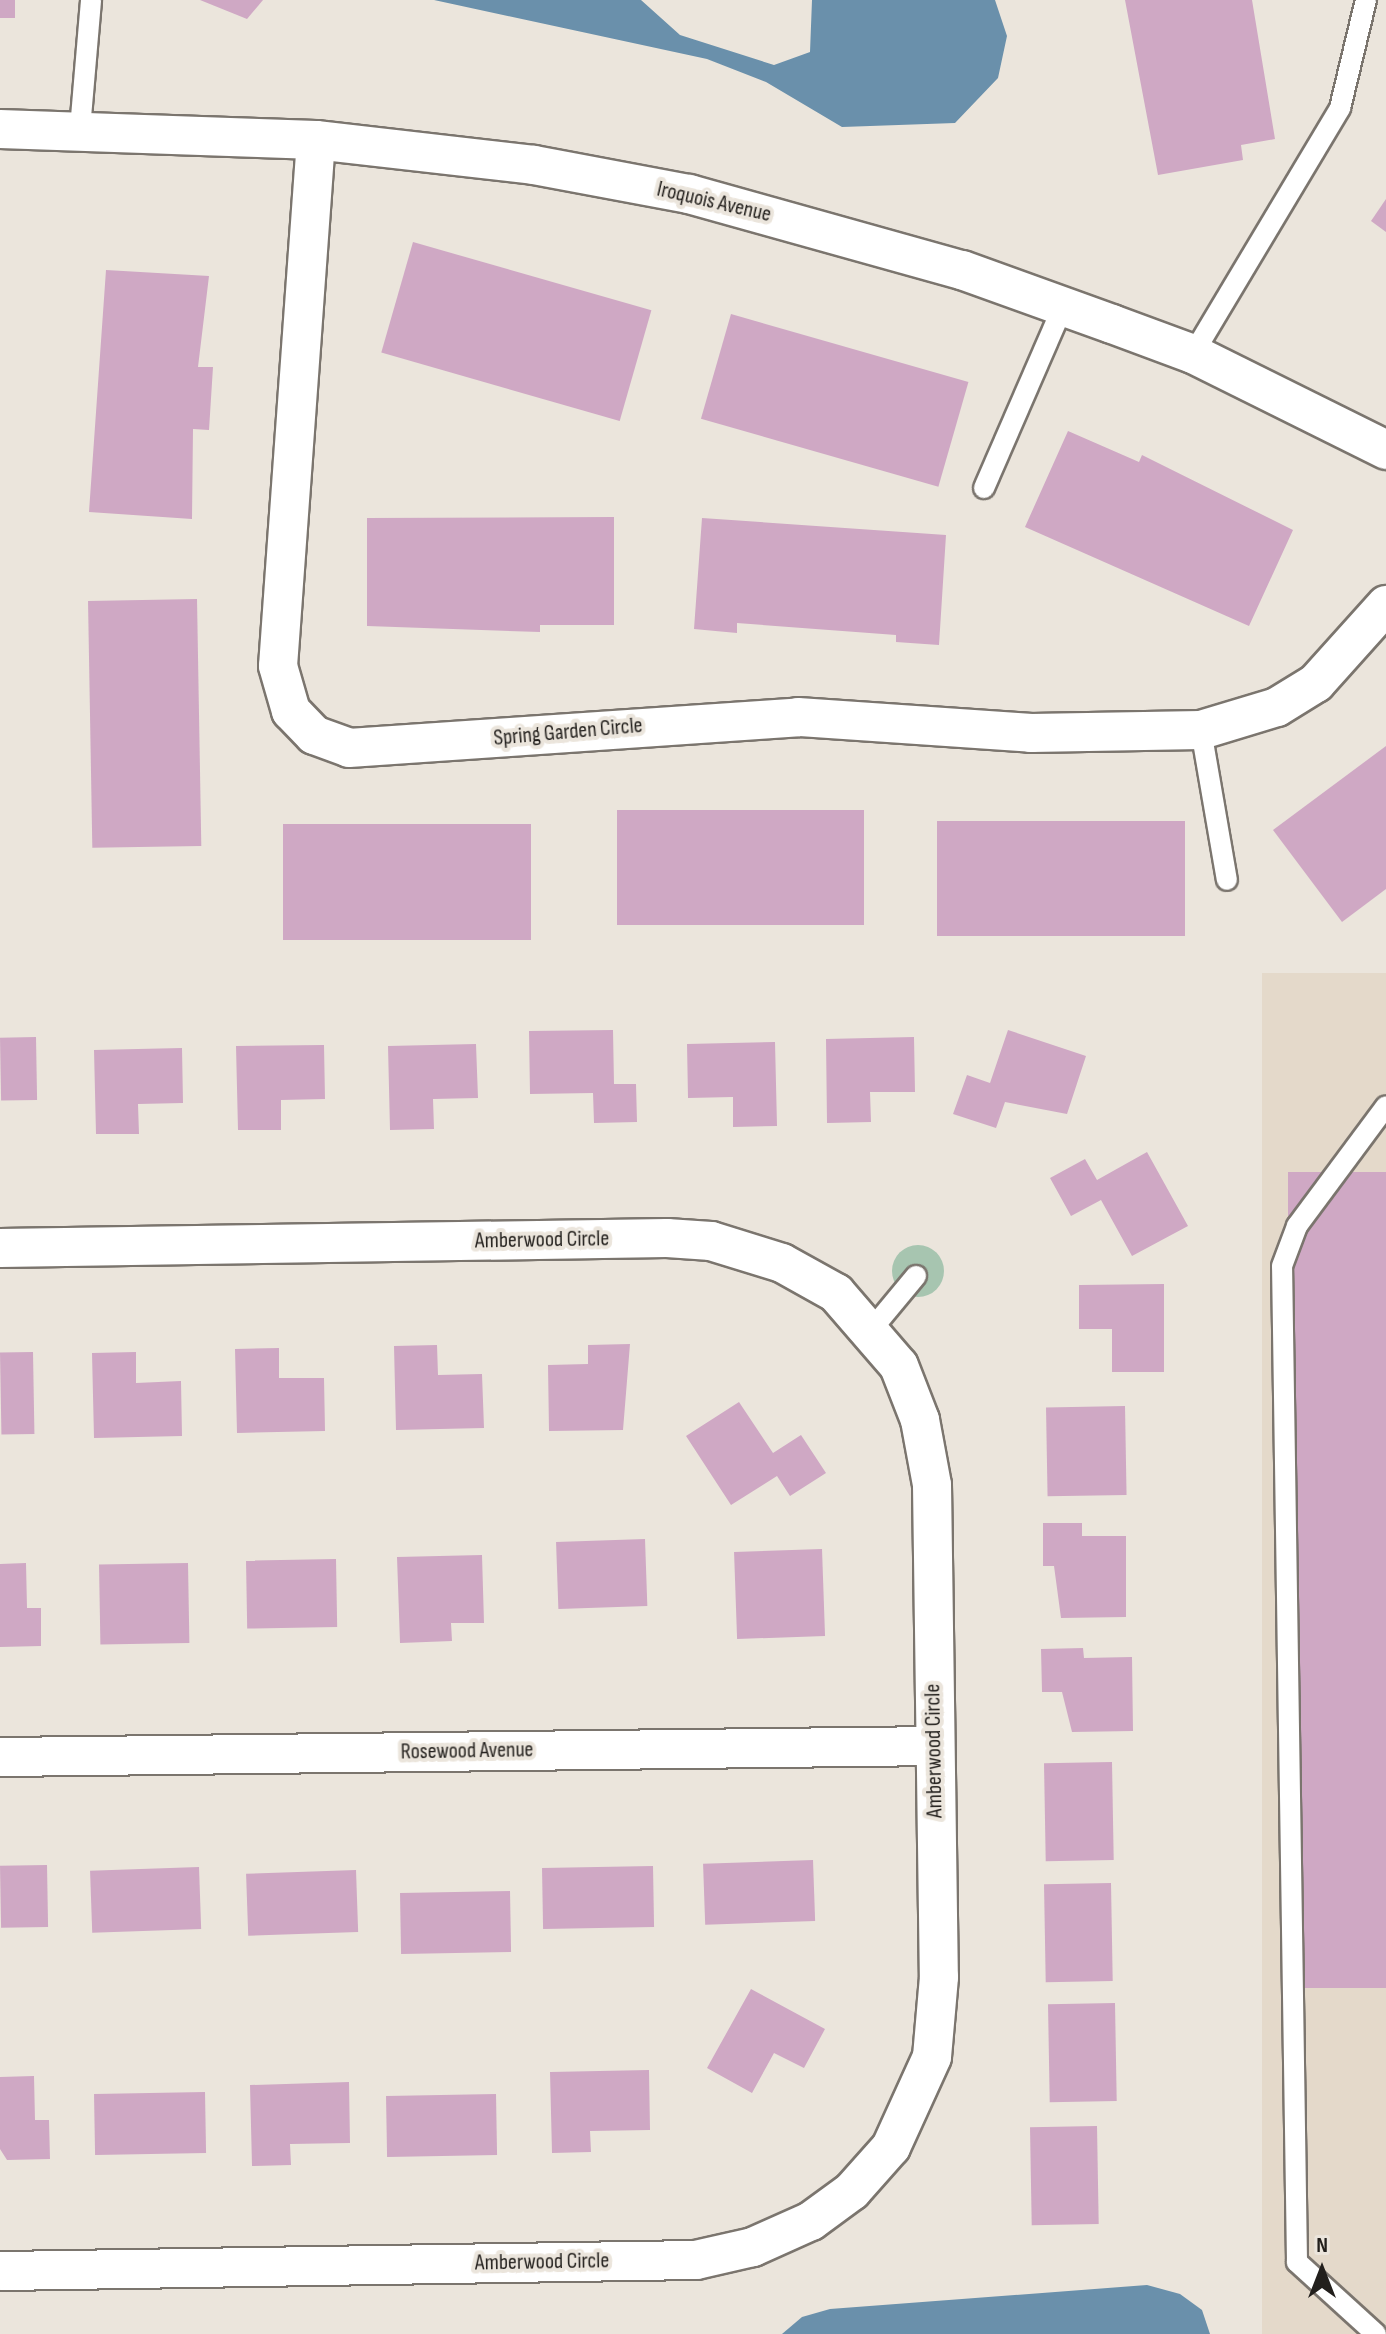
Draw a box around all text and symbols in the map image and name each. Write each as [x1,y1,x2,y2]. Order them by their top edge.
street label: Iroquois Avenue [654,176,774,228]
street label: Spring Garden Circle [492,712,644,752]
street label: Amberwood Circle [475,1226,609,1254]
street label: Amberwood Circle [920,1684,948,1818]
street label: Rosewood Avenue [400,1737,534,1765]
north arrow [1282,2230,1362,2310]
text: N [1316,2232,1328,2259]
street label: Amberwood Circle [475,2248,609,2276]

